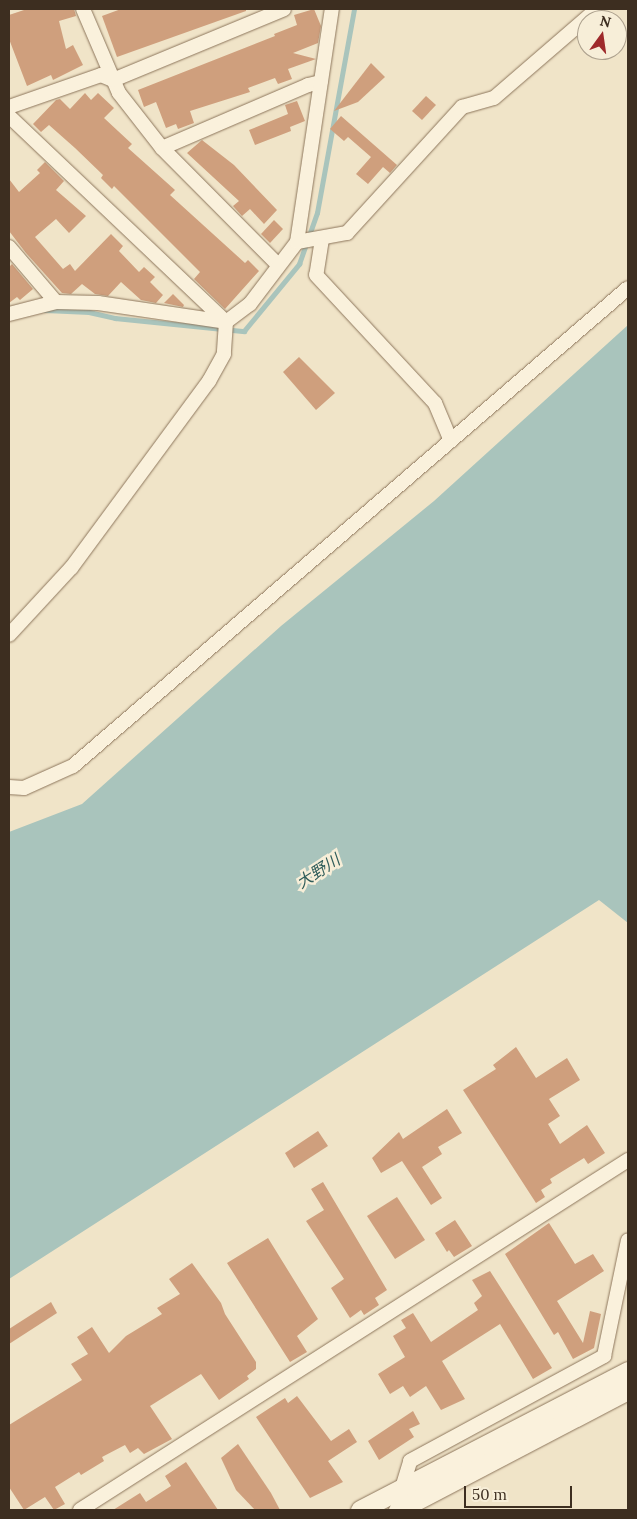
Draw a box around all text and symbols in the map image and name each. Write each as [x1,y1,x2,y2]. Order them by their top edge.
north arrow [577,10,627,60]
text: N [598,11,613,31]
water label: 大野川 [293,850,343,892]
scale bar [467,1476,574,1508]
text: 50 m [472,1485,507,1504]

